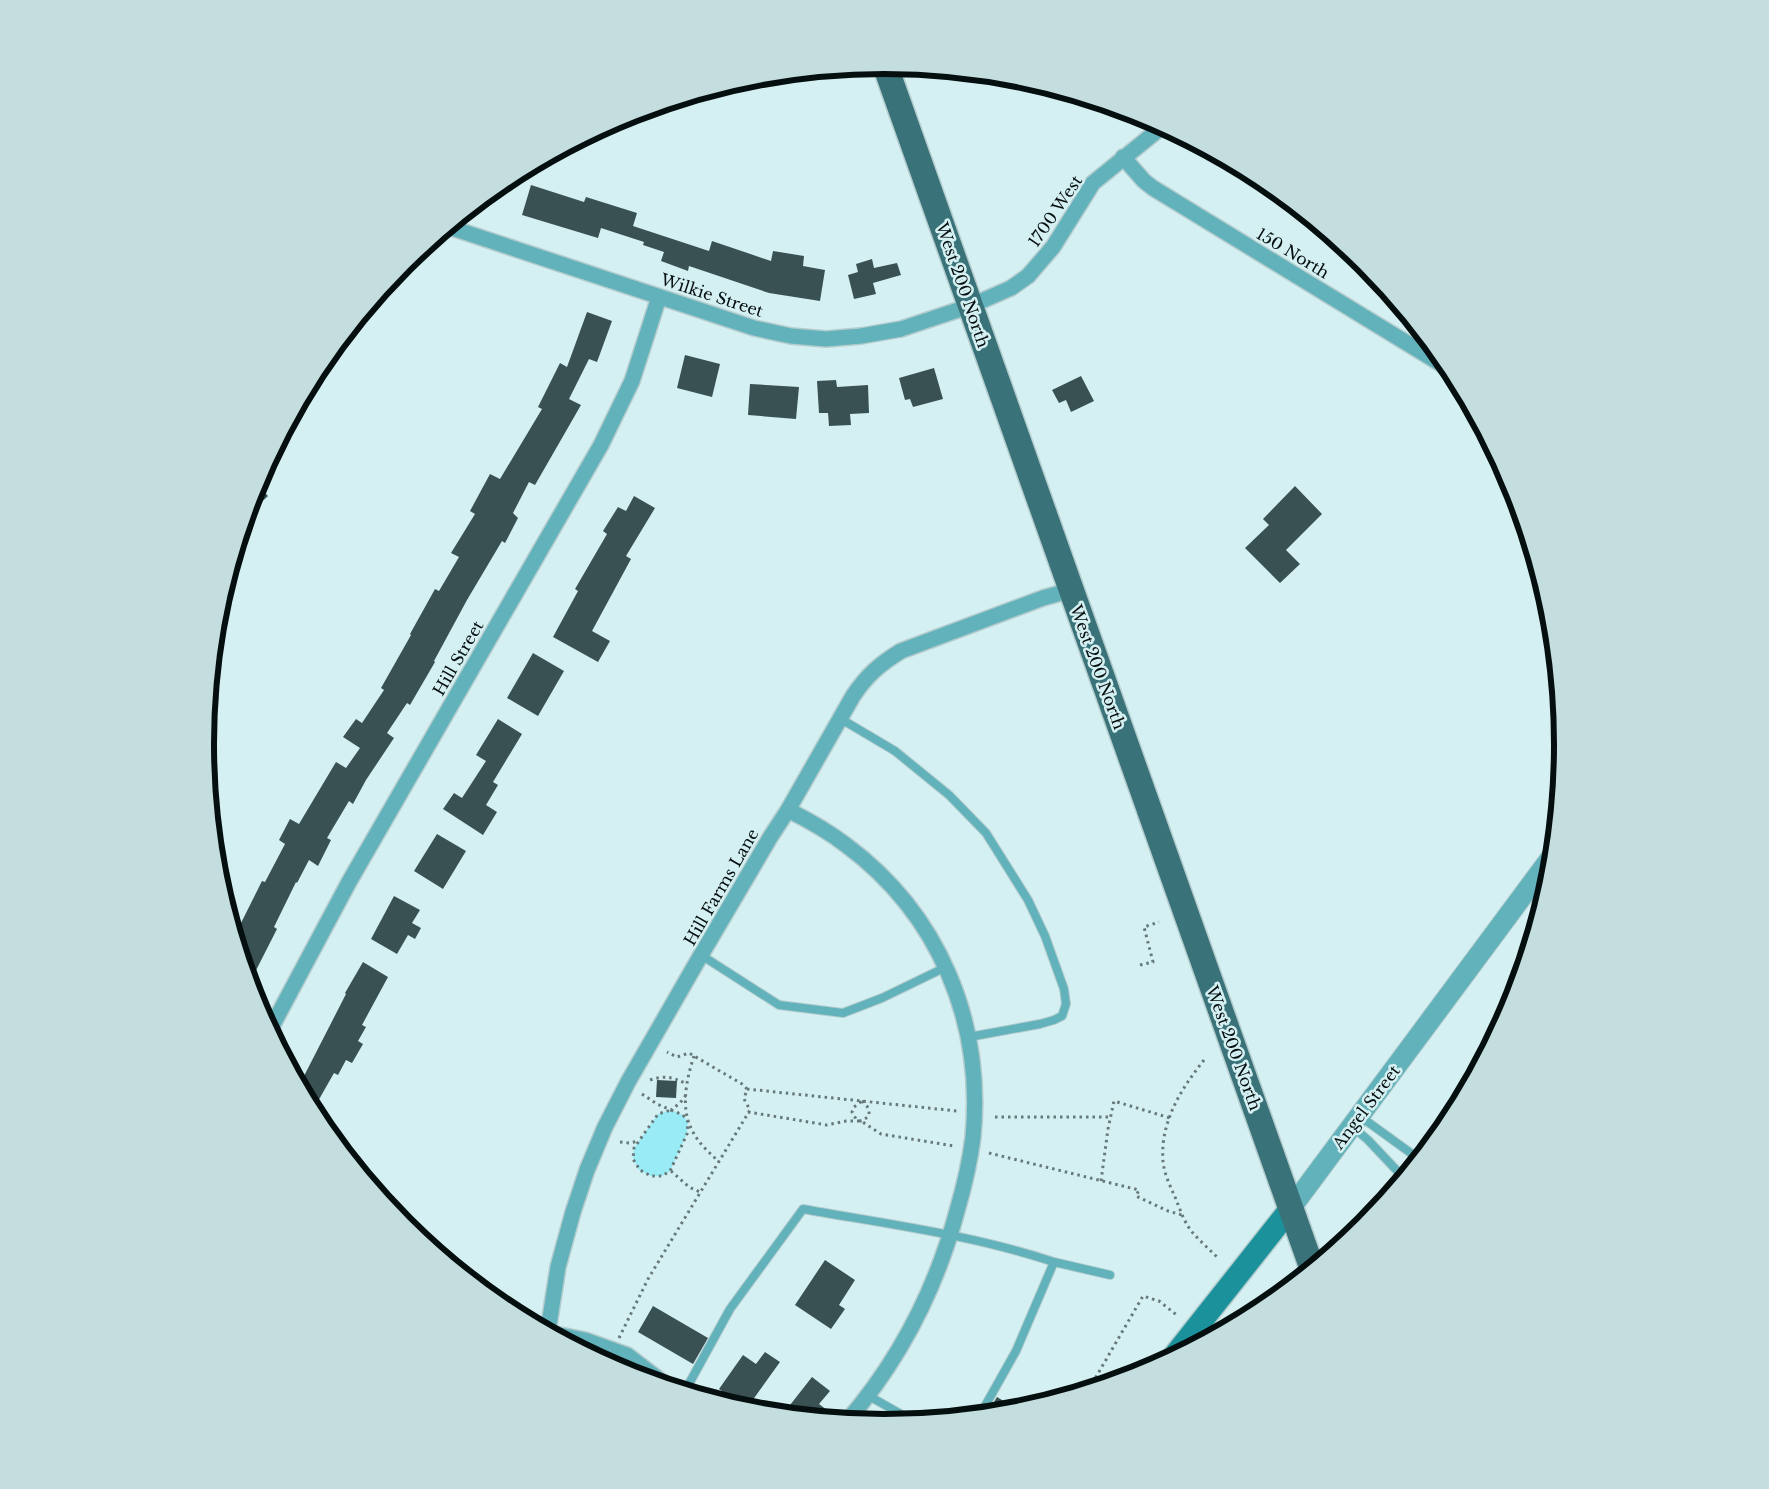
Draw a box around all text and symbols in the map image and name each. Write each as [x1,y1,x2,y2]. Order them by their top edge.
street label: 1700 West [1024,171,1086,251]
street label: West 200 North [932,219,994,350]
street label: 150 North [1253,223,1333,283]
street label: Wilkie Street [657,269,766,321]
street label: West 200 North [1066,601,1130,732]
street label: Hill Street [428,617,488,699]
street label: Hill Farms Lane [679,825,763,949]
street label: West 200 North [1202,982,1266,1113]
street label: Angel Street [1327,1061,1404,1154]

